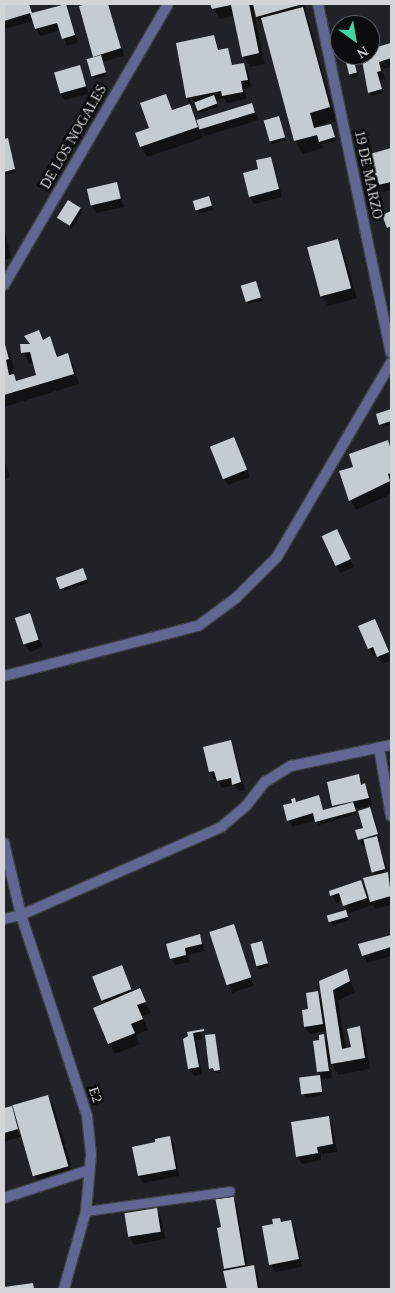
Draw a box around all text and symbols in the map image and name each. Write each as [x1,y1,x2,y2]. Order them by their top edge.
north arrow [330,15,380,65]
text: N [354,43,371,61]
street label: DE LOS NOGALES [37,82,111,192]
street label: 19 DE MARZO [350,129,386,221]
street label: E2 [85,1085,105,1105]

